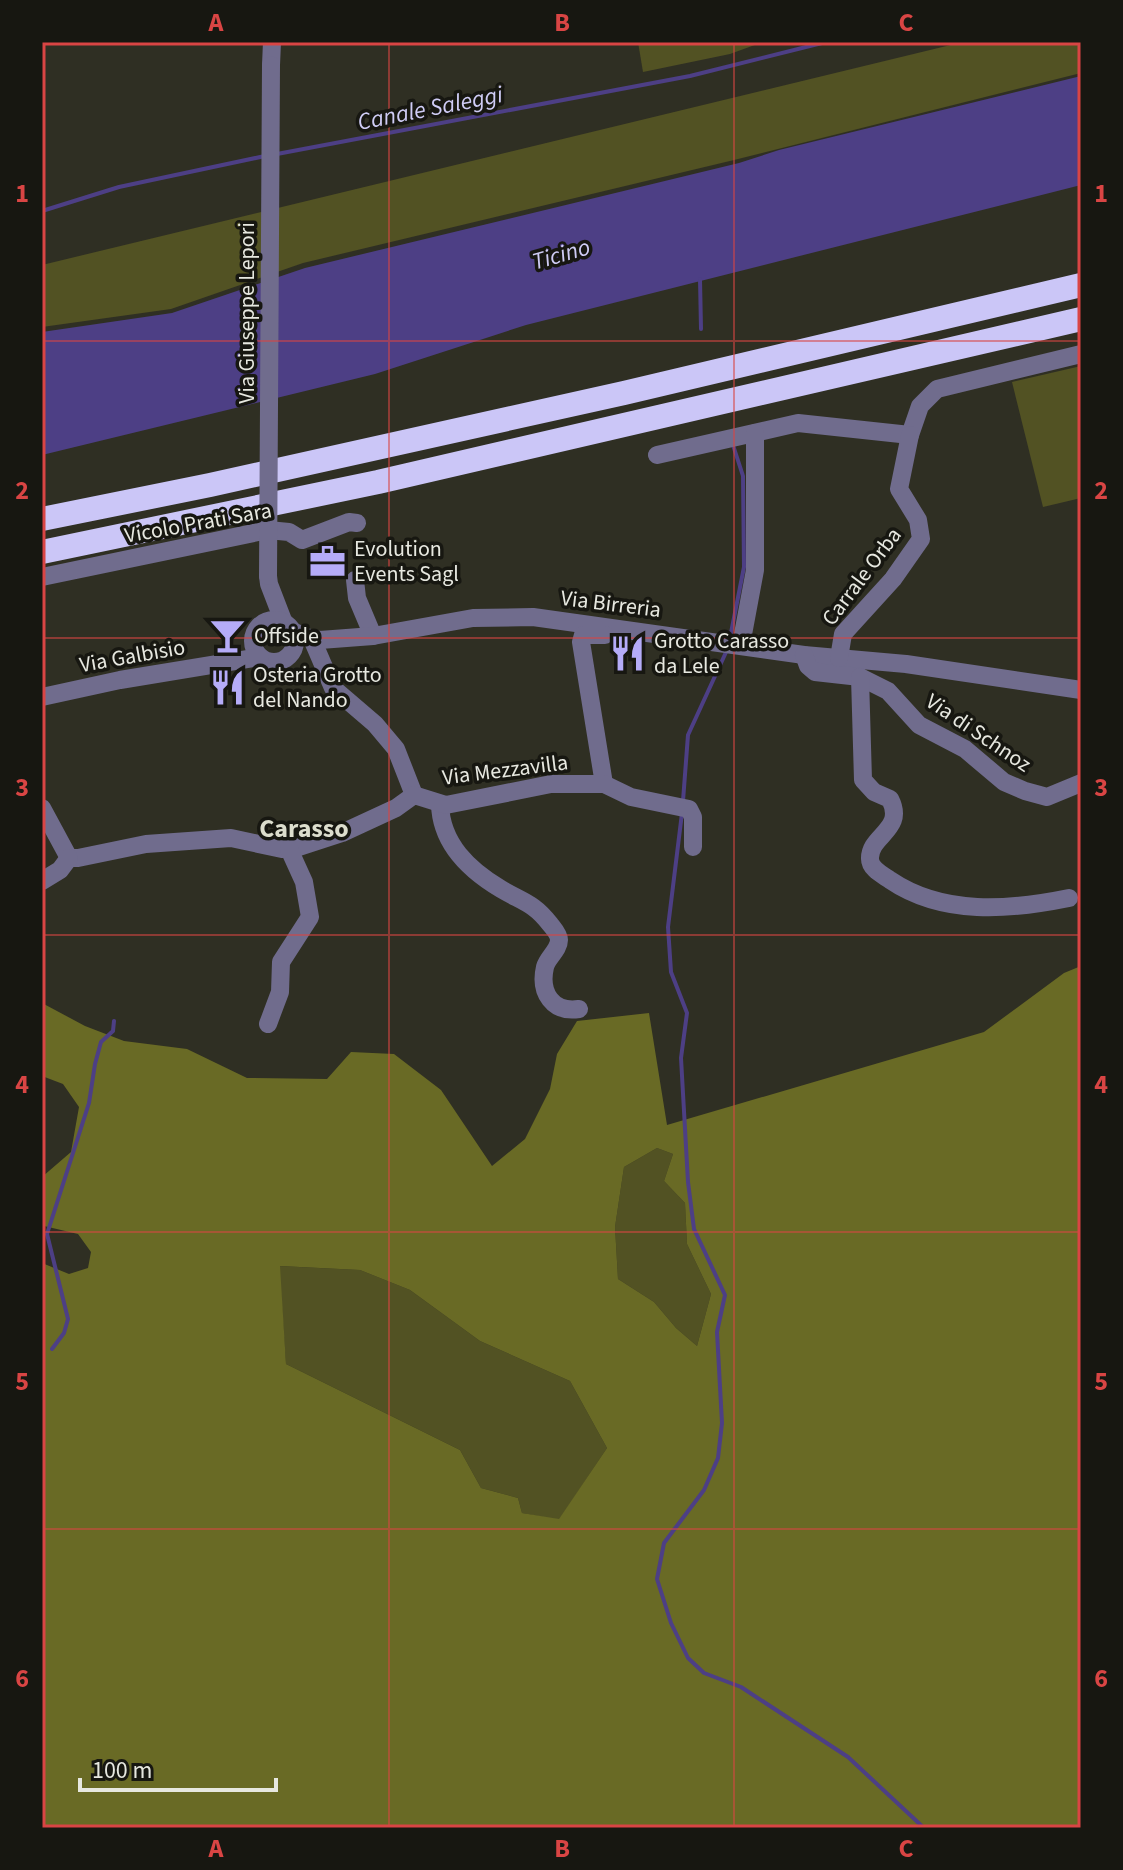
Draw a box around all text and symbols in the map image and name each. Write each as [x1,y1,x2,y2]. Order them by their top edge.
text: A [208,4,225,41]
text: B [554,4,570,41]
text: C [898,4,914,41]
water label: Canale Saleggi [354,77,506,140]
text: 1 [15,175,29,212]
text: 1 [1094,175,1108,212]
street label: Via Giuseppe Lepori [231,222,263,404]
water label: Ticino [528,230,594,279]
text: 2 [15,472,29,509]
text: 2 [1094,472,1108,509]
street label: Vicolo Prati Sara [122,494,274,552]
street label: Carrale Orba [814,521,909,632]
place label: Evolution Events Sagl [354,533,459,590]
office icon: Evolution Events Sagl [309,542,347,580]
street label: Via Birreria [559,582,663,626]
bar icon: Offside [209,616,247,654]
place label: Offside [254,620,319,652]
place label: Grotto Carasso da Lele [654,625,789,682]
street label: Via Galbisio [77,631,187,681]
restaurant icon: Grotto Carasso da Lele [609,634,647,672]
place label: Osteria Grotto del Nando [253,659,382,716]
restaurant icon: Osteria Grotto del Nando [208,668,246,706]
street label: Via di Schnoz [919,686,1038,780]
street label: Via Mezzavilla [440,746,570,794]
text: 3 [15,769,29,806]
text: 3 [1094,769,1108,806]
district label: Carasso [259,810,349,847]
text: 4 [15,1066,29,1103]
text: 4 [1094,1066,1108,1103]
text: 5 [15,1363,29,1400]
text: 5 [1094,1363,1108,1400]
text: 6 [15,1660,29,1697]
text: 6 [1094,1660,1108,1697]
scale bar [80,1742,276,1792]
text: 100 m [92,1753,152,1788]
text: A [208,1830,225,1867]
text: B [554,1830,570,1867]
text: C [898,1830,914,1867]

